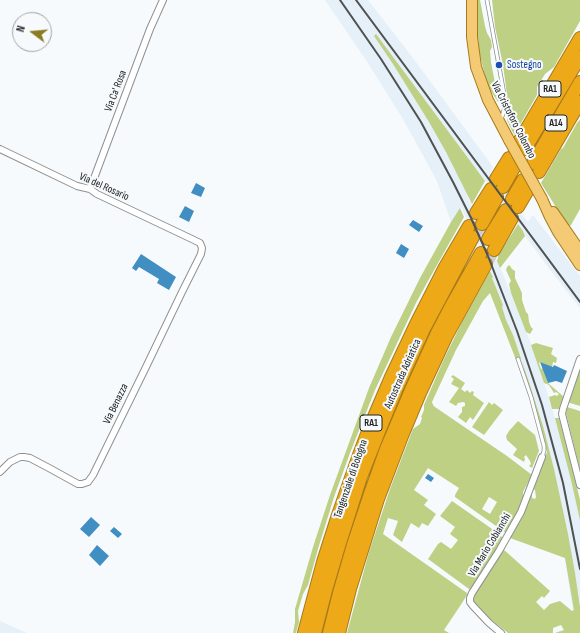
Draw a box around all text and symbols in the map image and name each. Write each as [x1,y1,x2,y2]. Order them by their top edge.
north arrow [12,12,52,52]
text: N [14,24,28,33]
place label: Sostegno [507,58,542,72]
marker: Sostegno [494,60,504,70]
street label: Via Ca' Rosa [102,68,130,114]
street label: Via Cristoforo Colombo [488,79,538,161]
road number: RA1 [539,81,561,97]
road number: A14 [545,115,567,131]
street label: Via del Rosario [77,170,131,204]
street label: Autostrada Adriatica [382,337,424,411]
street label: Via Benazza [101,382,131,426]
road number: RA1 [360,415,382,431]
street label: Tangenziale di Bologna [331,438,371,520]
street label: Via Mario Cobianchi [466,511,514,579]

